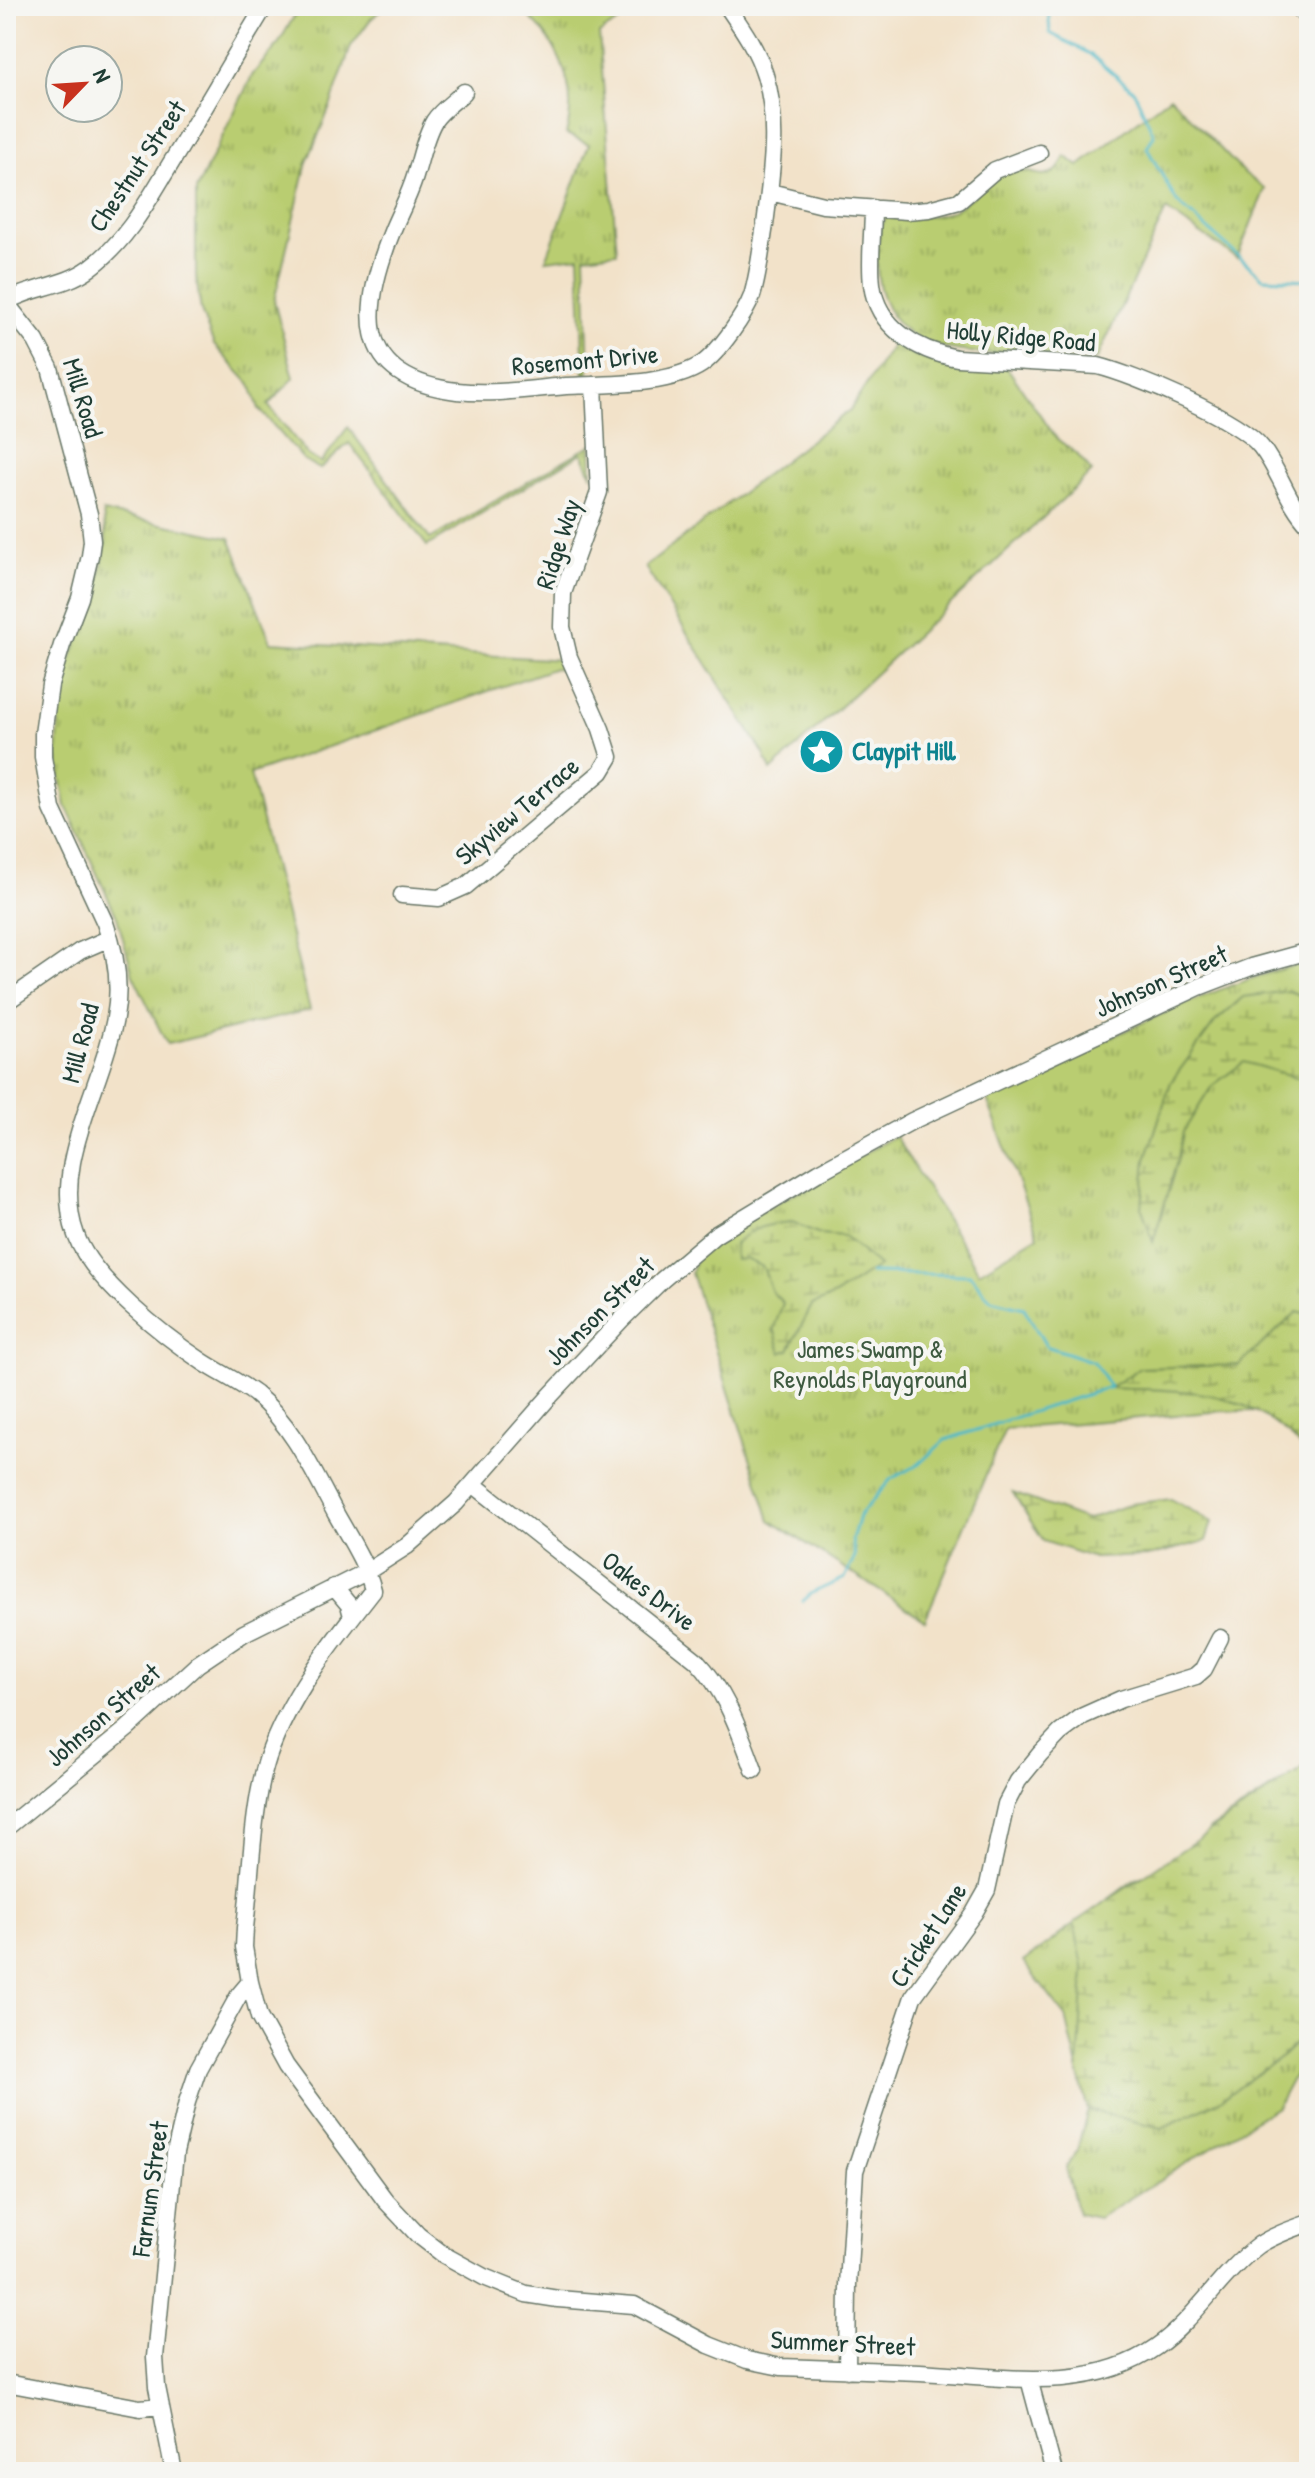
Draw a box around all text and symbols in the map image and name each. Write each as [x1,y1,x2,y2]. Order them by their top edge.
north arrow [44,44,124,124]
text: N [86,64,118,87]
street label: Chestnut Street [80,92,194,239]
street label: Holly Ridge Road [945,312,1097,359]
street label: Rosemont Drive [511,336,659,383]
street label: Mill Road [55,354,112,442]
street label: Ridge Way [527,494,589,593]
place icon: Claypit Hill [797,727,845,775]
place label: Claypit Hill [852,733,956,769]
street label: Skyview Terrace [447,749,586,873]
street label: Johnson Street [1089,935,1234,1025]
street label: Mill Road [52,999,107,1087]
street label: Johnson Street [537,1247,663,1373]
park label: James Swamp & Reynolds Playground [773,1331,967,1396]
street label: Oakes Drive [595,1543,704,1638]
street label: Johnson Street [38,1654,168,1774]
street label: Cricket Lane [881,1876,974,1994]
street label: Farnum Street [123,2118,176,2260]
street label: Summer Street [770,2321,917,2364]

